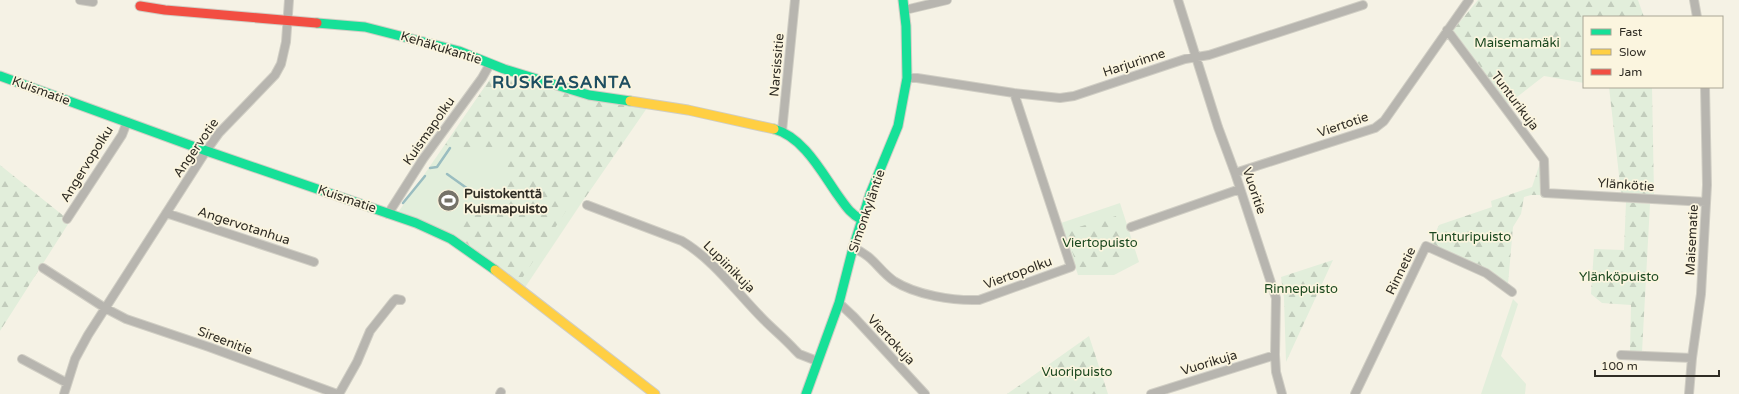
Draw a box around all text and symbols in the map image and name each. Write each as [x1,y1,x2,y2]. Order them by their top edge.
legend [1583,16,1723,88]
text: Fast [1619,25,1643,39]
street label: Kehäkukantie [399,28,483,68]
street label: Narsissitie [766,33,788,97]
park label: Maisemamäki [1474,35,1560,51]
street label: Harjurinne [1101,45,1167,81]
text: Slow [1619,45,1646,59]
text: Jam [1619,65,1642,79]
street label: Tunturikuja [1488,68,1542,134]
district label: RUSKEASANTA [492,72,632,93]
street label: Kuismatie [10,73,72,109]
street label: Kuismapolku [400,94,458,168]
street label: Viertotie [1315,109,1371,141]
street label: Angervotie [170,115,222,181]
street label: Angervopolku [57,123,117,205]
street label: Vuoritie [1239,166,1269,216]
street label: Simonkyläntie [845,167,889,255]
street label: Ylänkötie [1597,175,1655,195]
street label: Kuismatie [316,182,378,216]
place label: Puistokenttä Kuismapuisto [464,186,548,217]
sports icon: Puistokenttä Kuismapuisto [436,188,462,214]
street label: Angervotanhua [196,204,292,248]
street label: Maisematie [1682,204,1702,276]
park label: Tunturipuisto [1429,229,1511,245]
park label: Viertopuisto [1062,235,1138,251]
street label: Lupiinikuja [700,238,758,296]
street label: Rinnetie [1383,244,1419,298]
street label: Viertopolku [982,253,1054,293]
park label: Ylänköpuisto [1579,269,1659,285]
park label: Rinnepuisto [1264,281,1338,297]
street label: Viertokuja [864,312,918,368]
street label: Sireenitie [195,323,255,359]
street label: Vuorikuja [1179,347,1239,379]
scale bar [1595,352,1719,378]
text: 100 m [1601,359,1638,373]
park label: Vuoripuisto [1042,364,1113,380]

